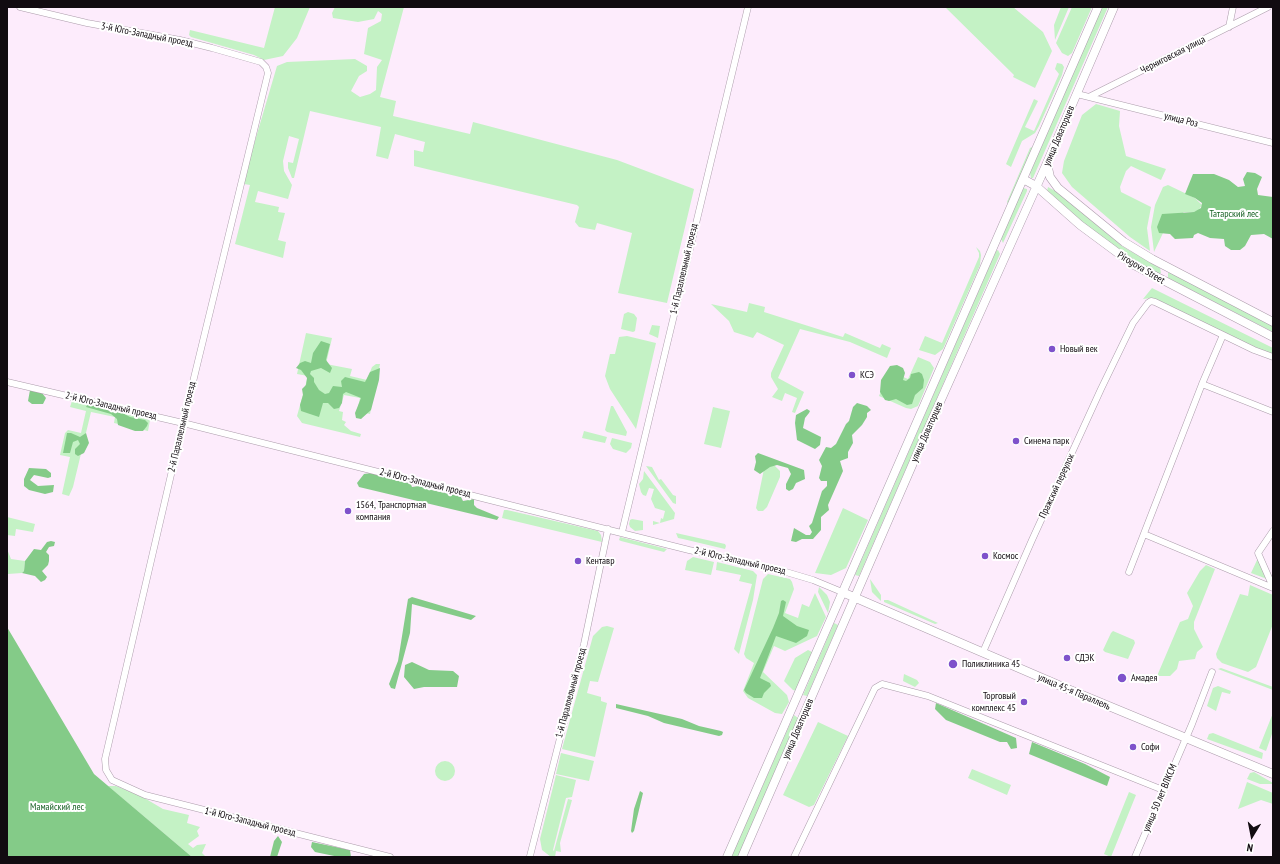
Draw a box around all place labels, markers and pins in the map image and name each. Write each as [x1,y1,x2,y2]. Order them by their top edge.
place label: Новый век [1060,343,1098,355]
marker: Новый век [1047,344,1057,354]
place label: КСЭ [860,369,874,381]
marker: КСЭ [847,370,857,380]
place label: Синема парк [1024,435,1069,447]
marker: Синема парк [1011,436,1021,446]
place label: 1564, Транспортная компания [356,499,426,522]
marker: 1564, Транспортная компания [343,506,353,516]
place label: Космос [993,550,1018,562]
marker: Космос [980,551,990,561]
place label: Кентавр [586,555,614,567]
marker: Кентавр [573,556,583,566]
place label: СДЭК [1075,652,1094,664]
marker: СДЭК [1062,653,1072,663]
marker: Поликлиника 45 [947,658,959,670]
place label: Поликлиника 45 [962,658,1020,670]
marker: Амадея [1116,672,1128,684]
place label: Амадея [1131,672,1157,684]
place label: Торговый комплекс 45 [972,690,1016,714]
marker: Торговый комплекс 45 [1019,697,1029,707]
place label: Софи [1141,741,1160,753]
marker: Софи [1128,742,1138,752]

